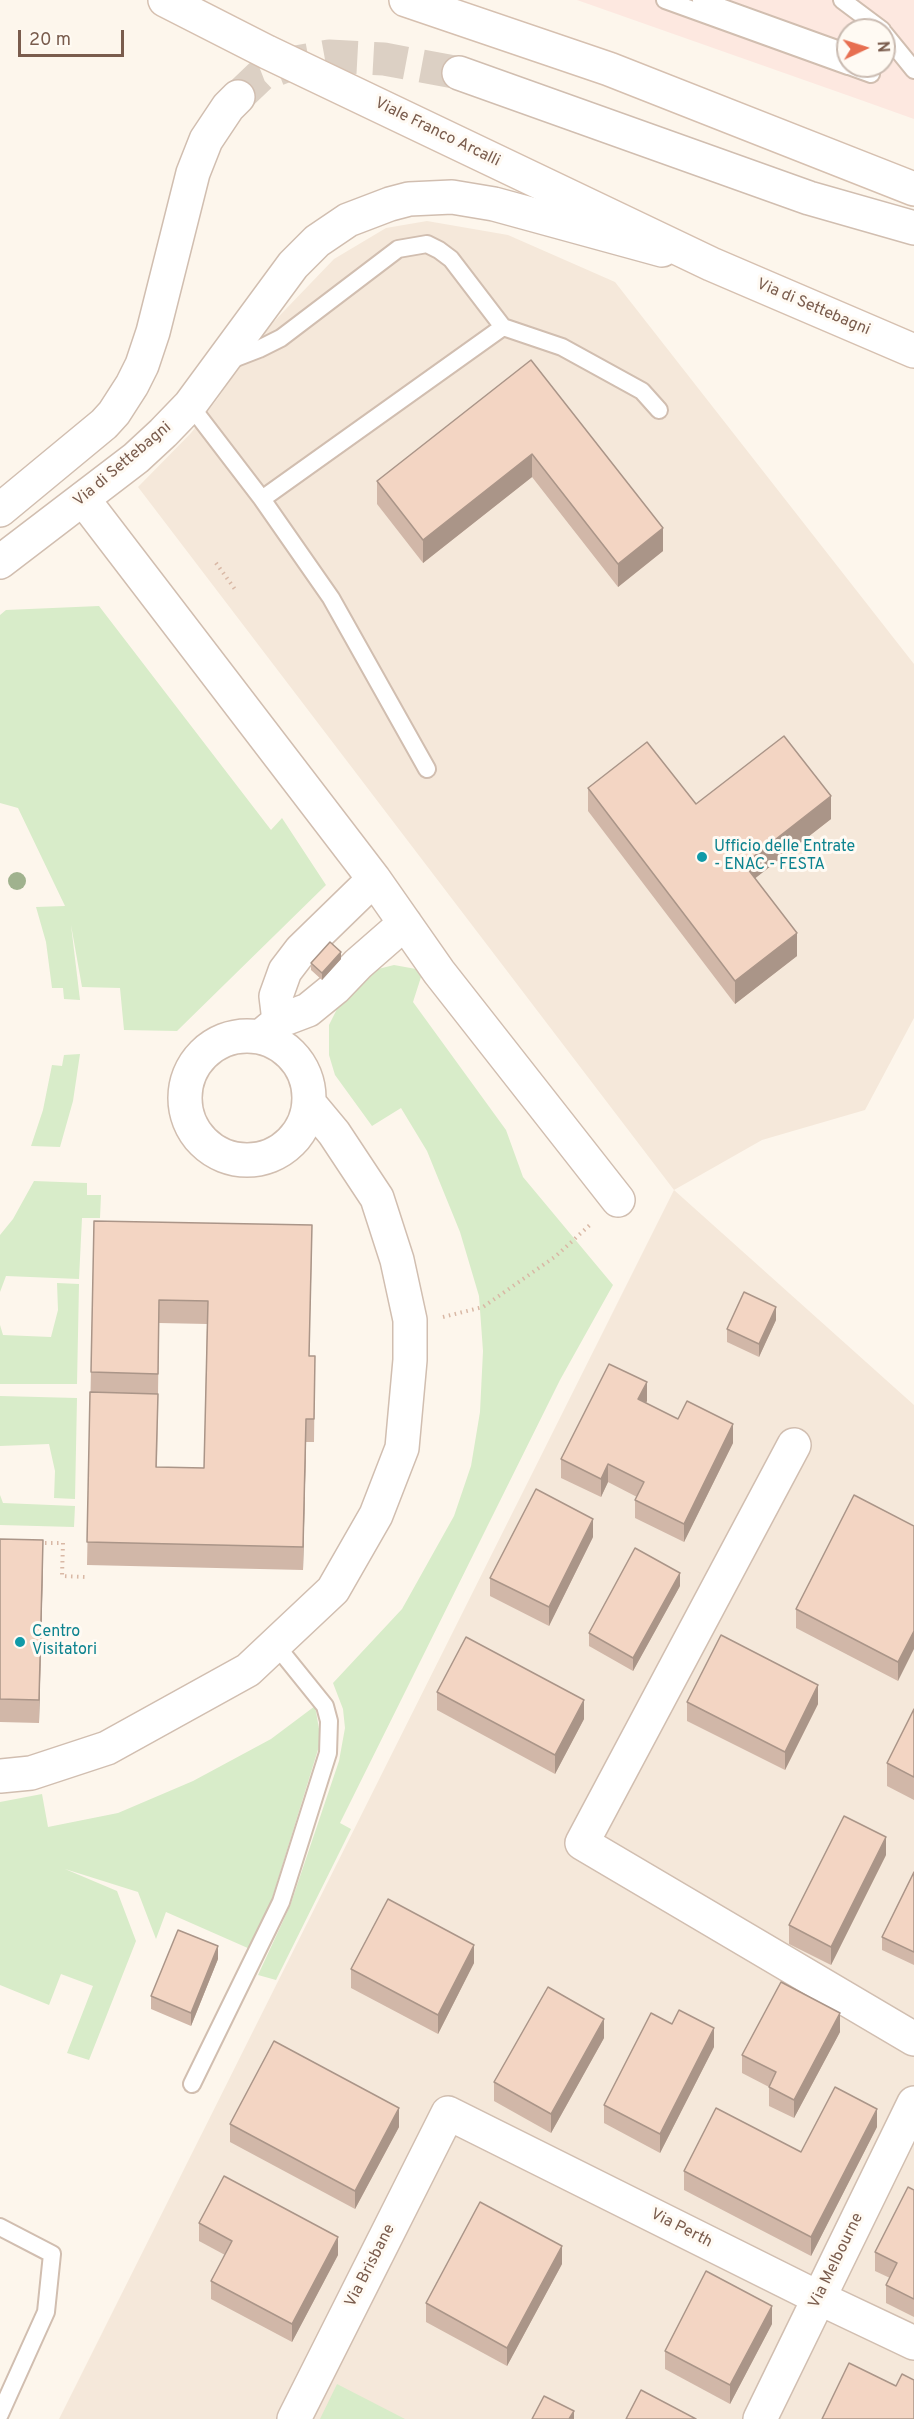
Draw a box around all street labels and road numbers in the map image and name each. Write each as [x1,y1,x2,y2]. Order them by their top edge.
street label: Viale Franco Arcalli [371,94,503,172]
street label: Via di Settebagni [753,275,873,341]
street label: Via di Settebagni [70,419,176,511]
street label: Via Perth [647,2205,715,2253]
street label: Via Melbourne [806,2210,868,2312]
street label: Via Brisbane [342,2221,400,2311]

